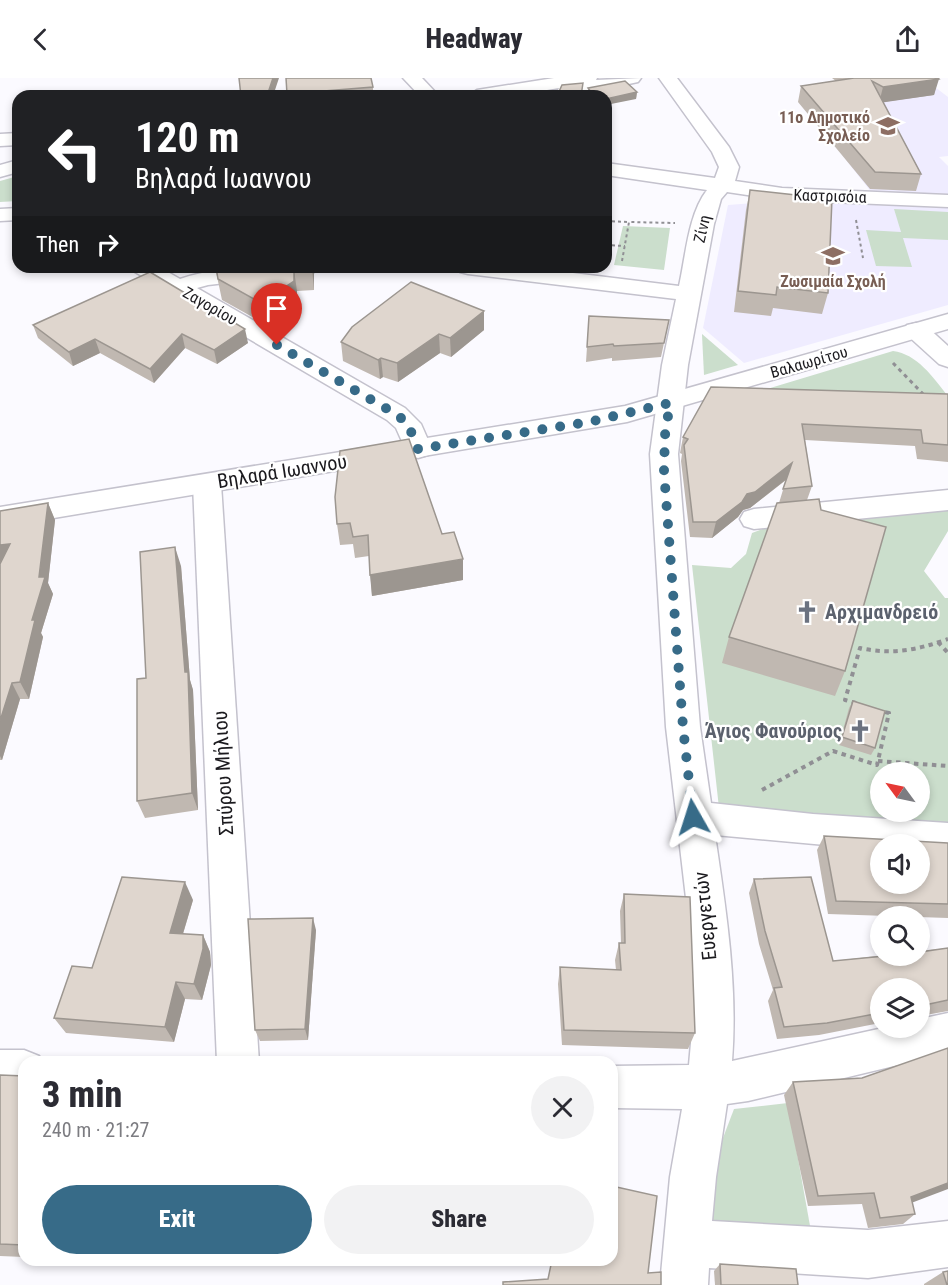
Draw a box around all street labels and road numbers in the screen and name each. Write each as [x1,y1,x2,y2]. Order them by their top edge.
street label: Καστρισόια [793,185,867,207]
street label: Ζίνη [690,213,714,245]
street label: Ζαγορίου [179,283,241,329]
street label: Βαλαωρίτου [768,342,850,382]
street label: Βηλαρά Ιωαννου [216,449,348,493]
street label: Σπύρου Μήλιου [208,710,238,836]
street label: Ευεργετών [688,870,722,962]

